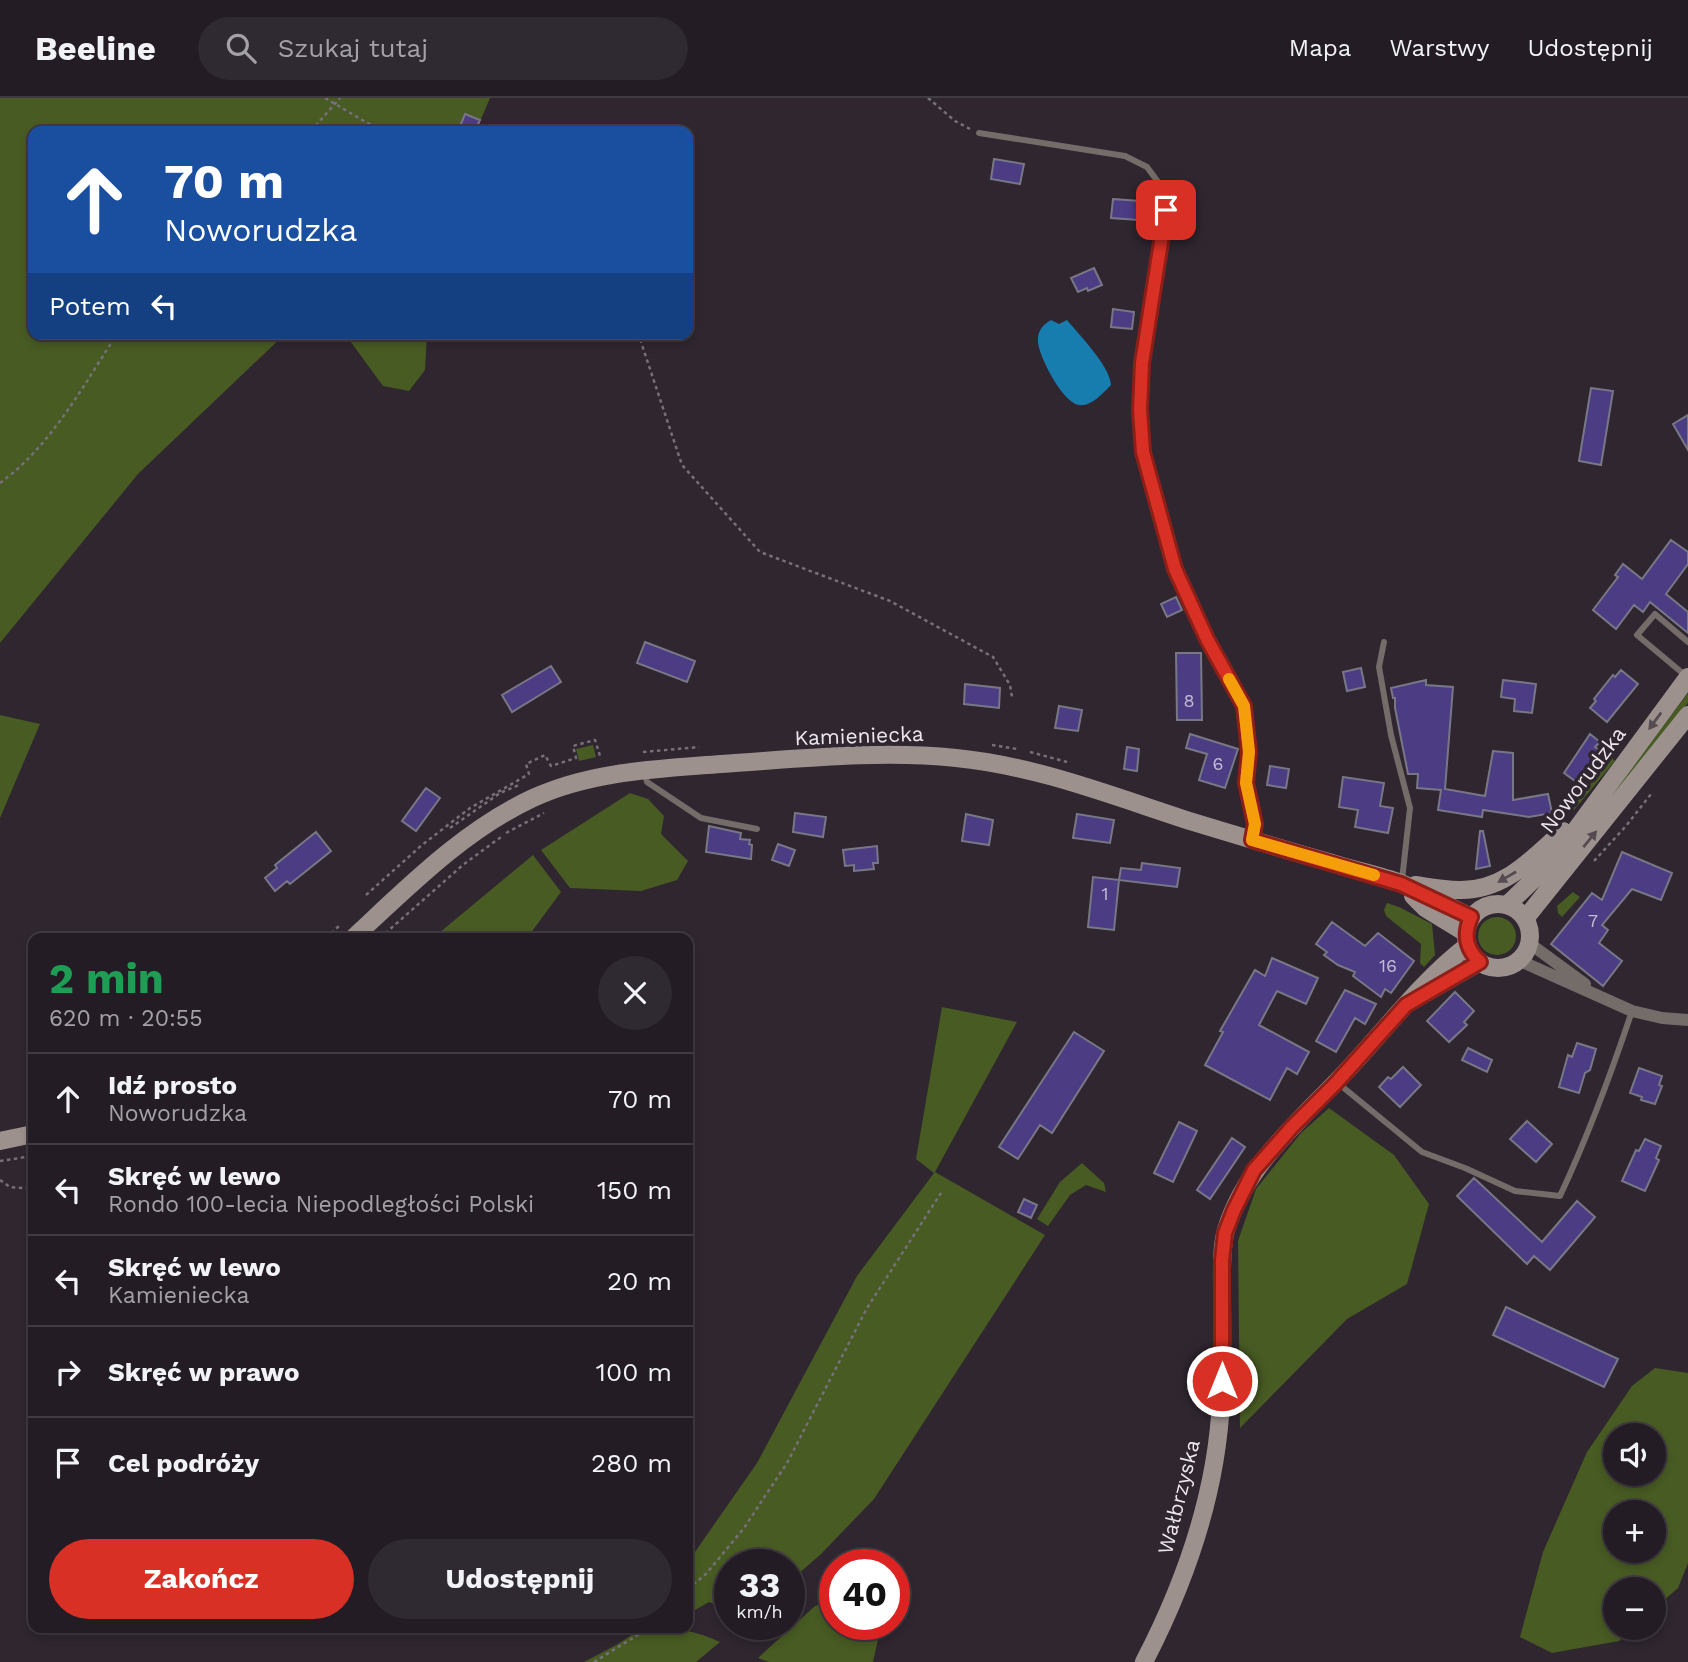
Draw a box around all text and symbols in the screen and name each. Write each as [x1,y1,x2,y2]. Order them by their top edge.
search box [198,17,688,80]
text: Beeline [35,29,156,68]
icon: search [222,29,260,67]
text: Szukaj tutaj [278,33,428,63]
text: Mapa [1289,34,1351,62]
text: Warstwy [1389,34,1490,62]
text: Udostępnij [1528,34,1653,62]
text: 70 m [164,152,284,210]
icon: ahead [49,154,140,245]
pin [1136,180,1196,240]
icon: arrive [1147,191,1185,229]
text: Noworudzka [164,211,357,249]
icon: left [145,287,183,325]
text: Potem [49,291,131,321]
house number: 8 [1183,690,1195,711]
one-way arrow [1648,712,1662,730]
street label: Kamieniecka [794,721,924,750]
street label: Noworudzka [1534,721,1631,838]
house number: 6 [1213,753,1223,774]
one-way arrow [1582,830,1597,848]
one-way arrow [1497,871,1516,884]
house number: 1 [1101,883,1109,904]
house number: 7 [1588,910,1598,931]
text: 2 min [49,954,164,1003]
house number: 16 [1379,955,1397,976]
button: close [598,956,672,1030]
text: 620 m · 20:55 [49,1005,203,1032]
text: Idź prosto [108,1070,237,1100]
icon: ahead [49,1080,87,1118]
text: 70 m [608,1084,672,1114]
text: Noworudzka [108,1100,247,1127]
text: Skręć w lewo [108,1161,281,1191]
icon: left [49,1171,87,1209]
text: 150 m [597,1175,672,1205]
text: Rondo 100-lecia Niepodległości Polski [108,1191,534,1218]
text: Skręć w lewo [108,1252,281,1282]
icon: left [49,1262,87,1300]
text: 20 m [607,1266,672,1296]
text: Kamieniecka [108,1282,249,1309]
position arrow [1185,1344,1259,1418]
icon: right [49,1353,87,1391]
text: Skręć w prawo [108,1357,300,1387]
text: 100 m [596,1357,672,1387]
map controls [1603,1423,1666,1640]
button: sound [1603,1423,1666,1486]
street label: Wałbrzyska [1152,1437,1205,1557]
icon: arrive [49,1444,87,1482]
text: Cel podróży [108,1448,259,1478]
text: 280 m [591,1448,672,1478]
button: + [1603,1500,1666,1563]
button: Zakończ [49,1539,354,1619]
button: Udostępnij [368,1539,672,1619]
speed limit sign: 40 [819,1549,910,1640]
text: 33 [739,1564,780,1606]
button: − [1603,1577,1666,1640]
text: km/h [736,1601,783,1622]

